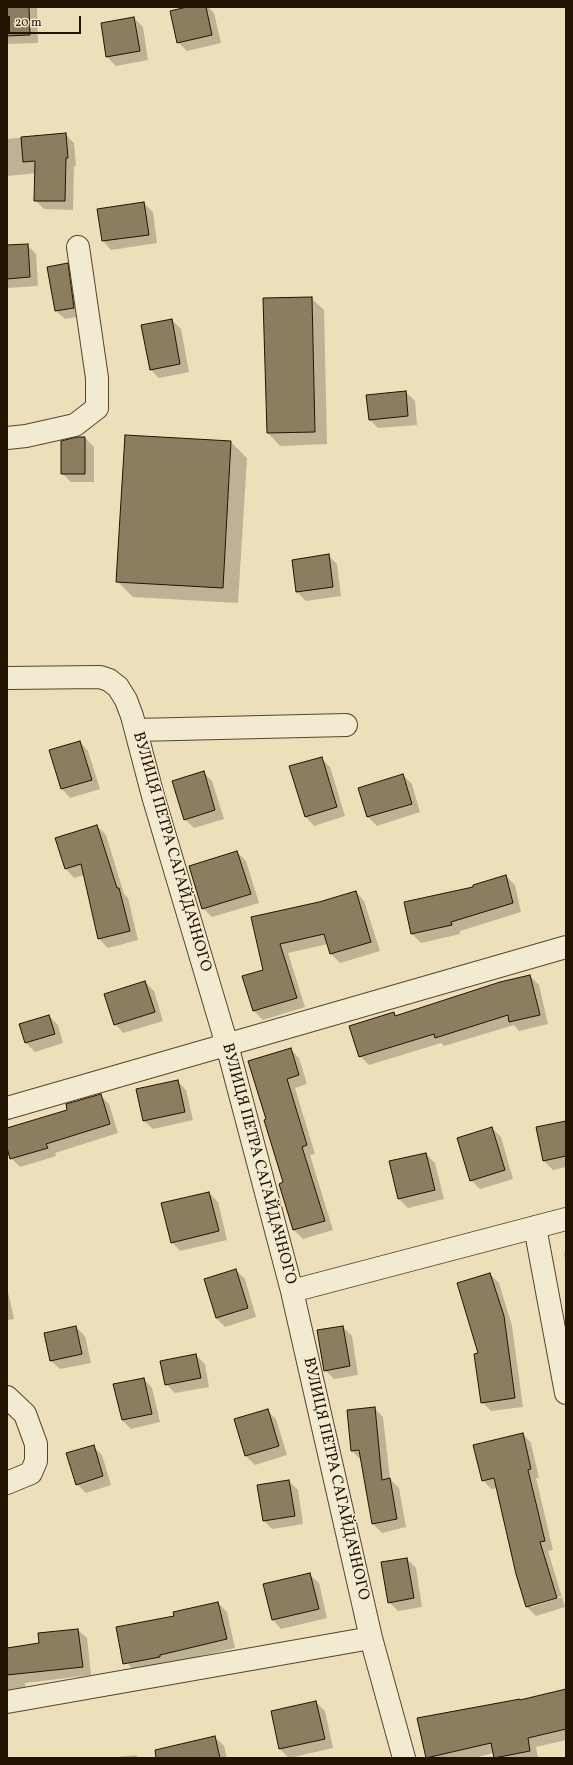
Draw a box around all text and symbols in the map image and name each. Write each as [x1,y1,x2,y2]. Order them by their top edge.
scale bar [10,8,83,34]
text: 20 m [15,15,42,31]
street label: ВУЛИЦЯ ПЕТРА САГАЙДАЧНОГО [127,730,215,974]
street label: ВУЛИЦЯ ПЕТРА САГАЙДАЧНОГО [217,1041,299,1287]
street label: ВУЛИЦЯ ПЕТРА САГАЙДАЧНОГО [298,1356,372,1602]

